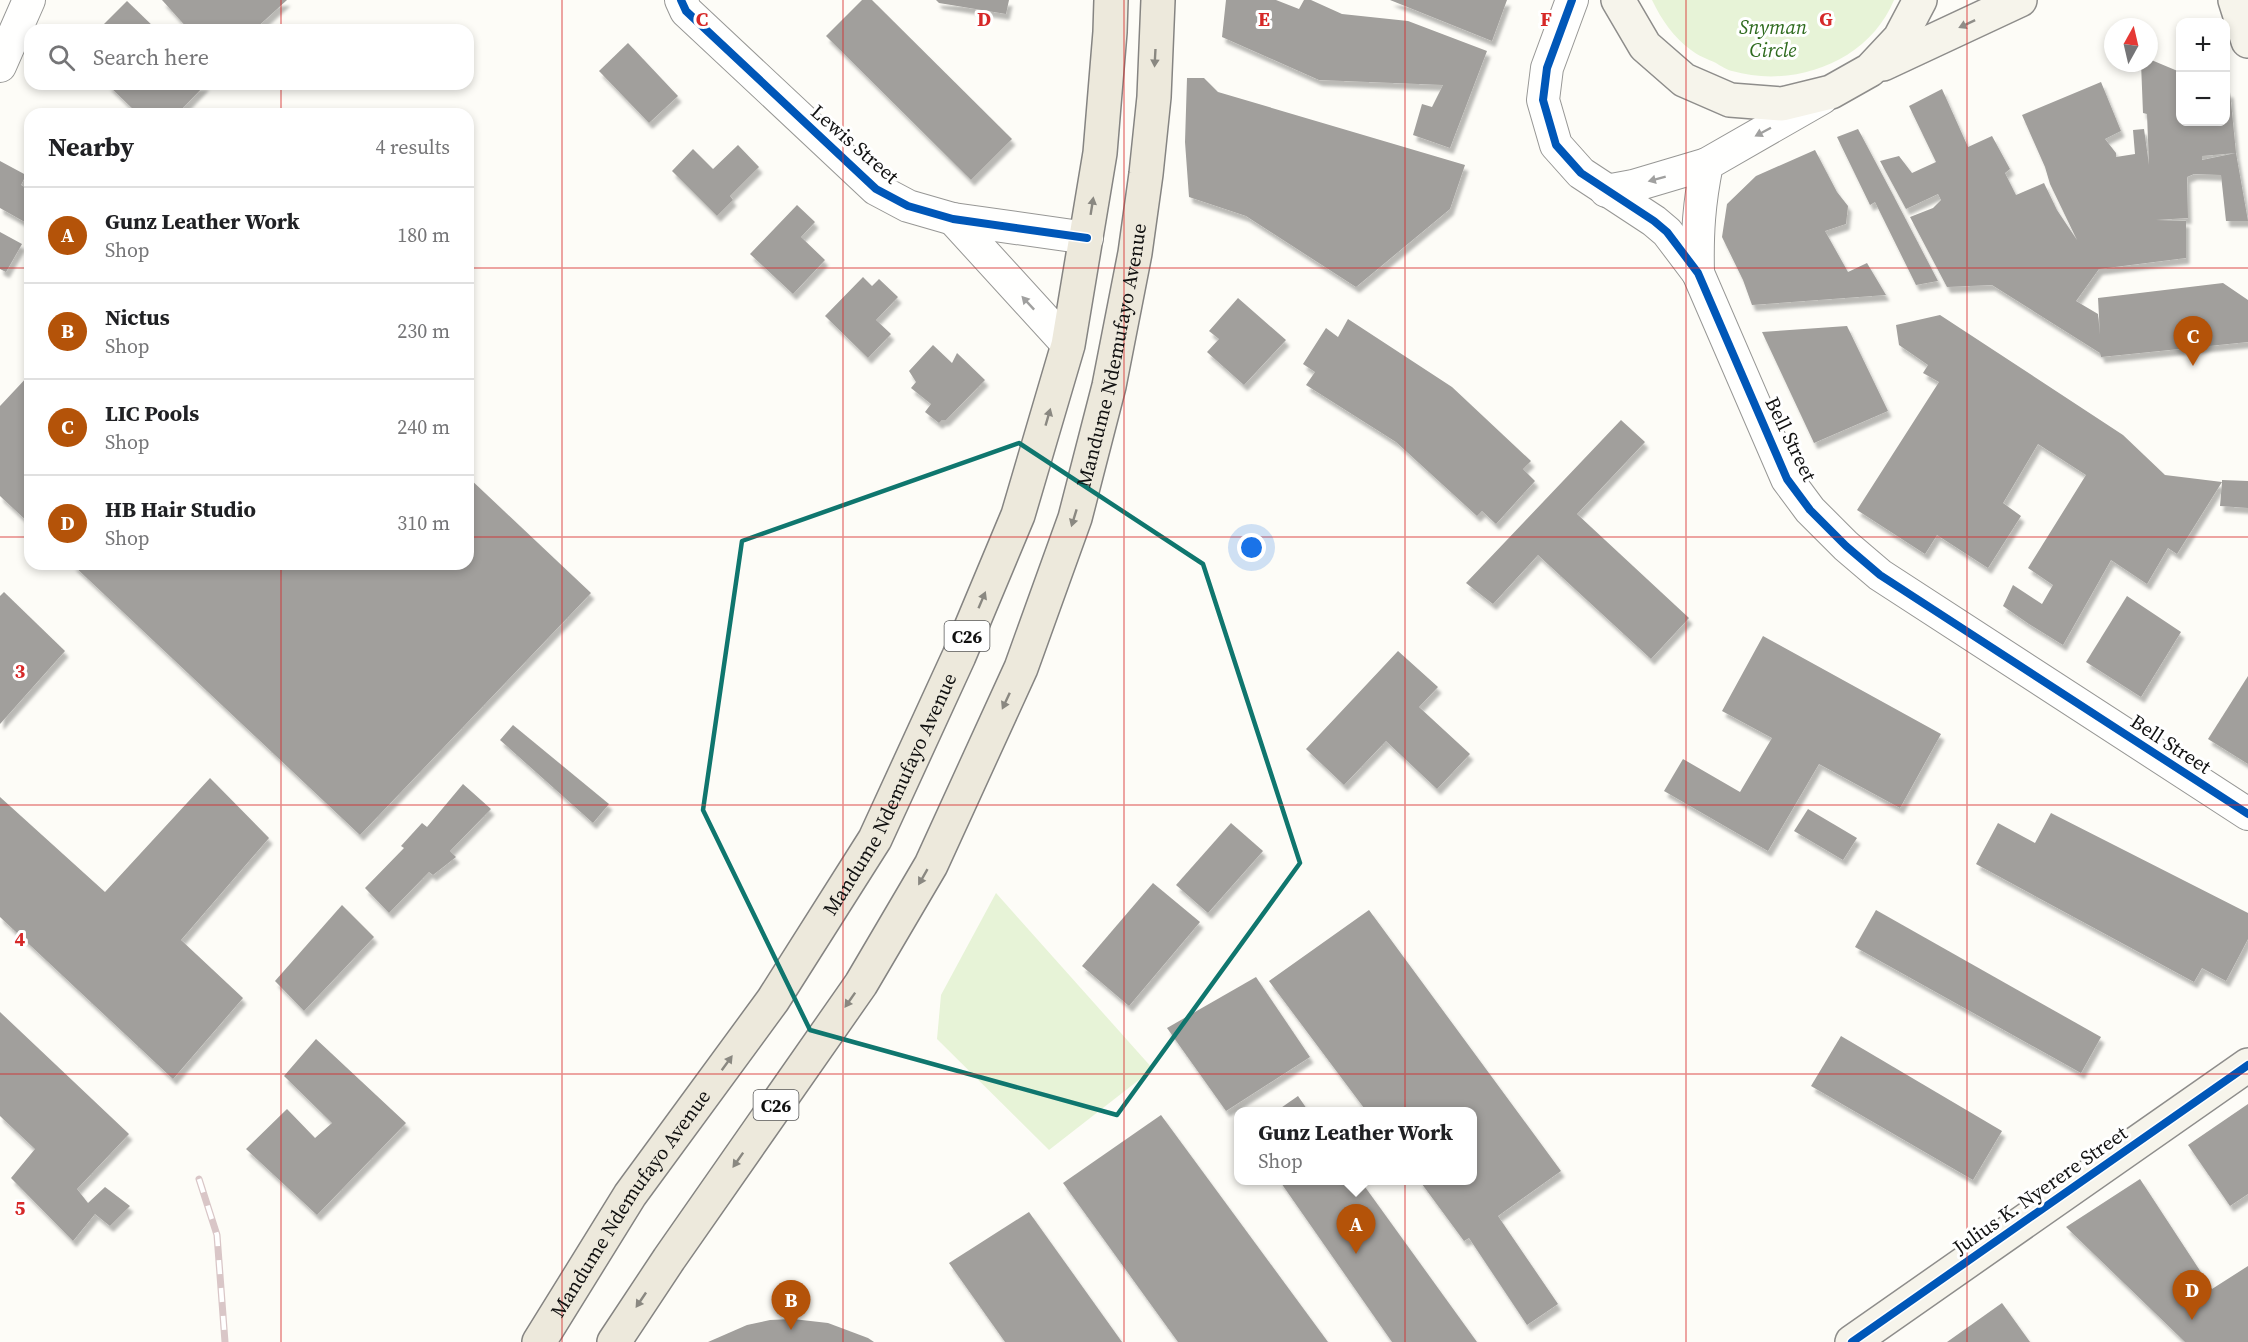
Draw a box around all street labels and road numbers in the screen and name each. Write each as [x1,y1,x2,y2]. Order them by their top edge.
street label: Lewis Street [805,98,905,190]
street label: Mandume Ndemufayo Avenue [1069,221,1153,490]
street label: Bell Street [1758,392,1824,486]
road number: C26 [944,621,990,651]
street label: Mandume Ndemufayo Avenue [816,668,963,921]
street label: Bell Street [2125,708,2217,781]
street label: Mandume Ndemufayo Avenue [544,1084,717,1323]
road number: C26 [754,1090,798,1120]
street label: Julius K. Nyerere Street [1946,1119,2133,1261]

